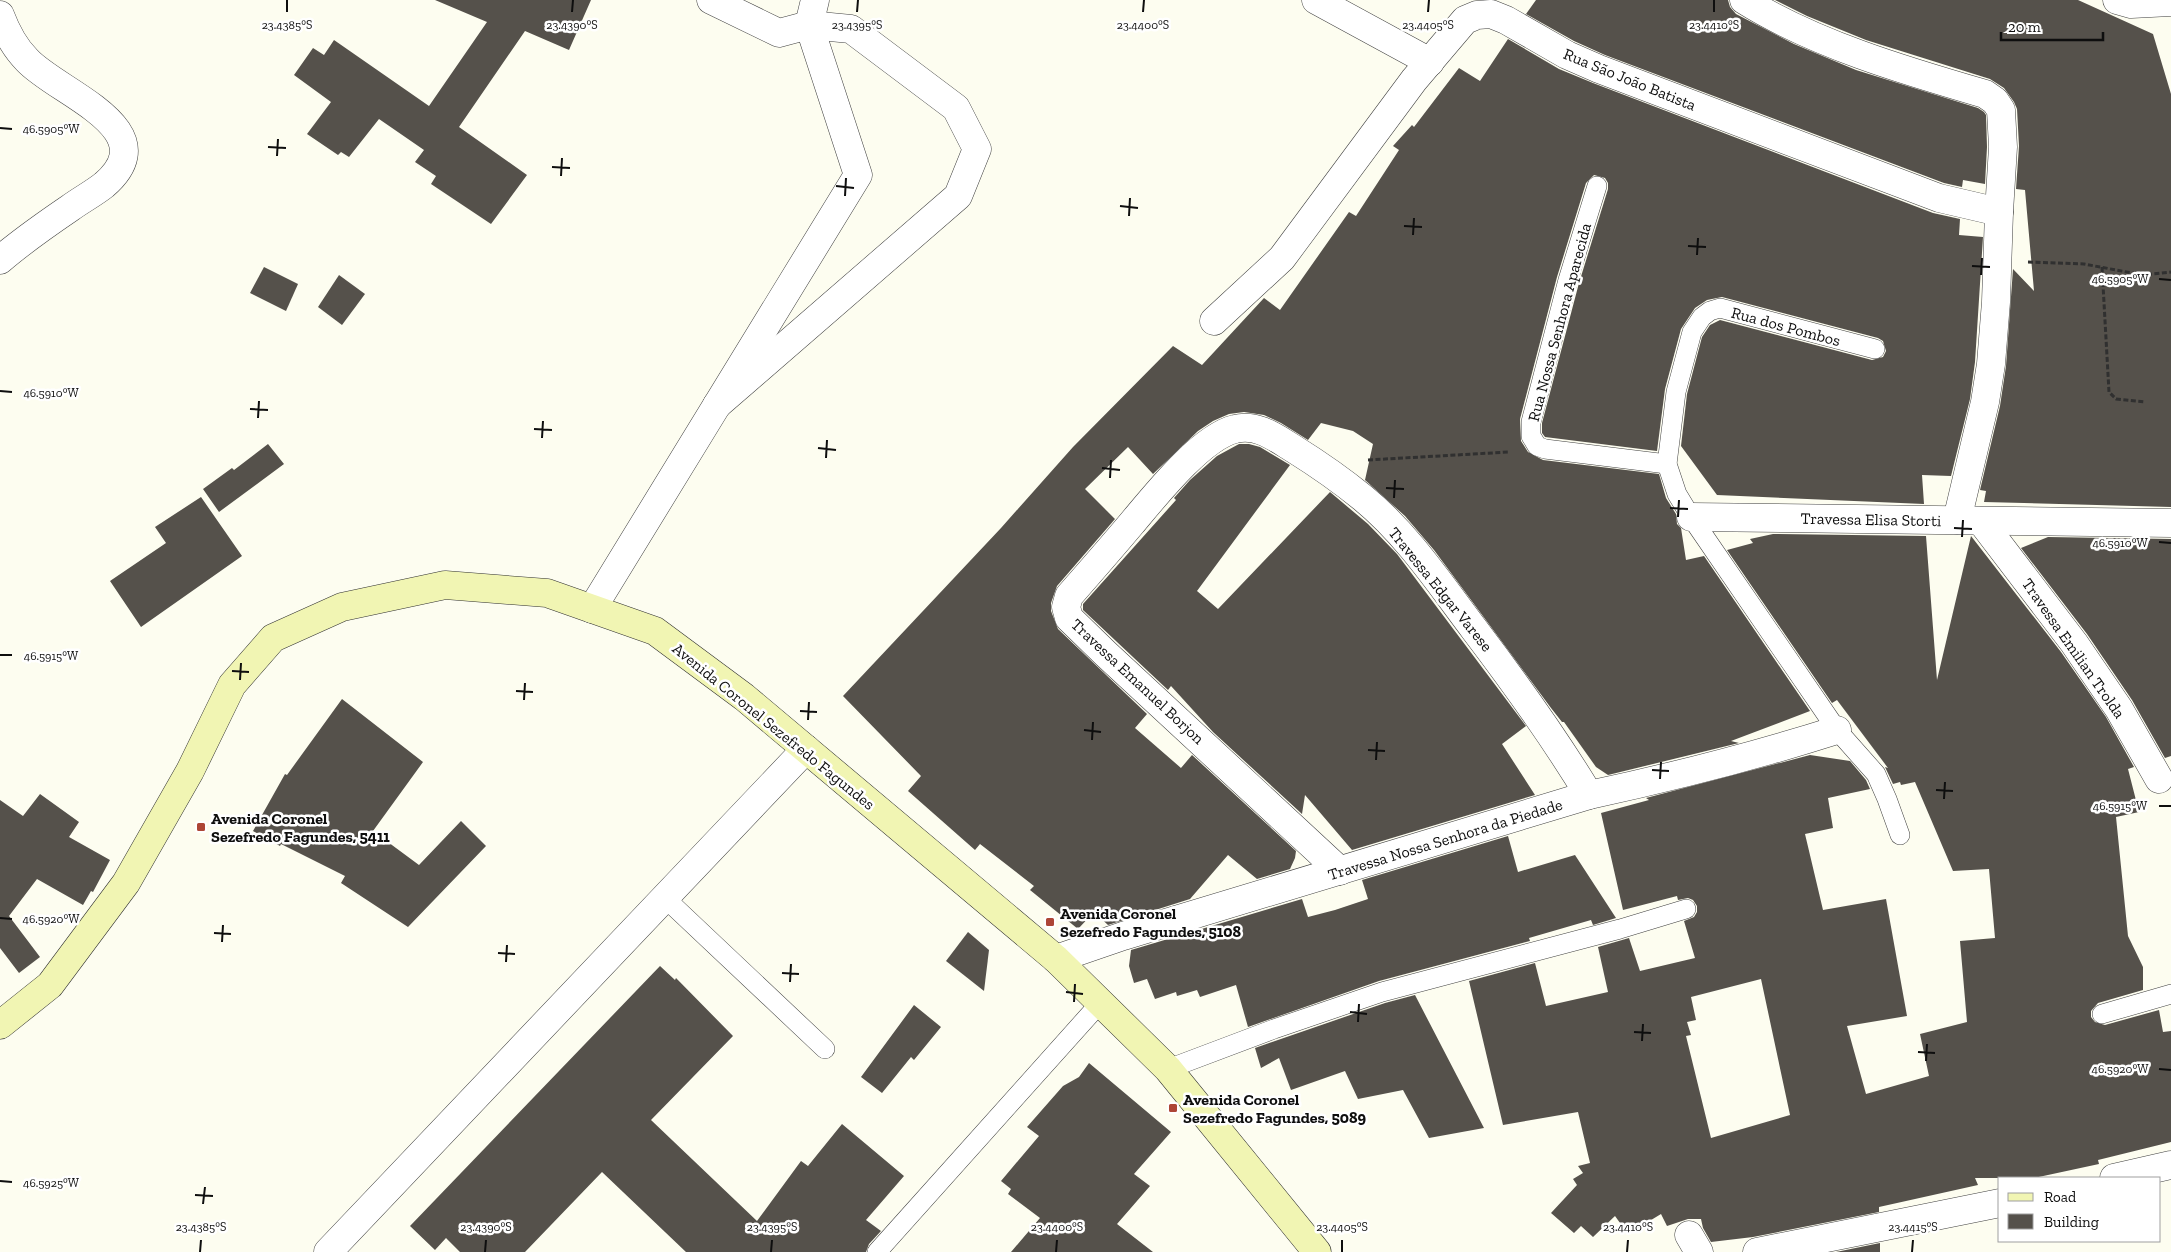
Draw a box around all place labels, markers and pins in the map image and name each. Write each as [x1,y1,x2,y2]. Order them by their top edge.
place label: Avenida Coronel Sezefredo Fagundes, 5411 [211,809,390,846]
marker: Avenida Coronel Sezefredo Fagundes, 5411 [195,821,207,833]
place label: Avenida Coronel Sezefredo Fagundes, 5108 [1060,904,1241,941]
marker: Avenida Coronel Sezefredo Fagundes, 5108 [1044,916,1056,928]
place label: Avenida Coronel Sezefredo Fagundes, 5089 [1183,1090,1367,1127]
marker: Avenida Coronel Sezefredo Fagundes, 5089 [1167,1102,1179,1114]

